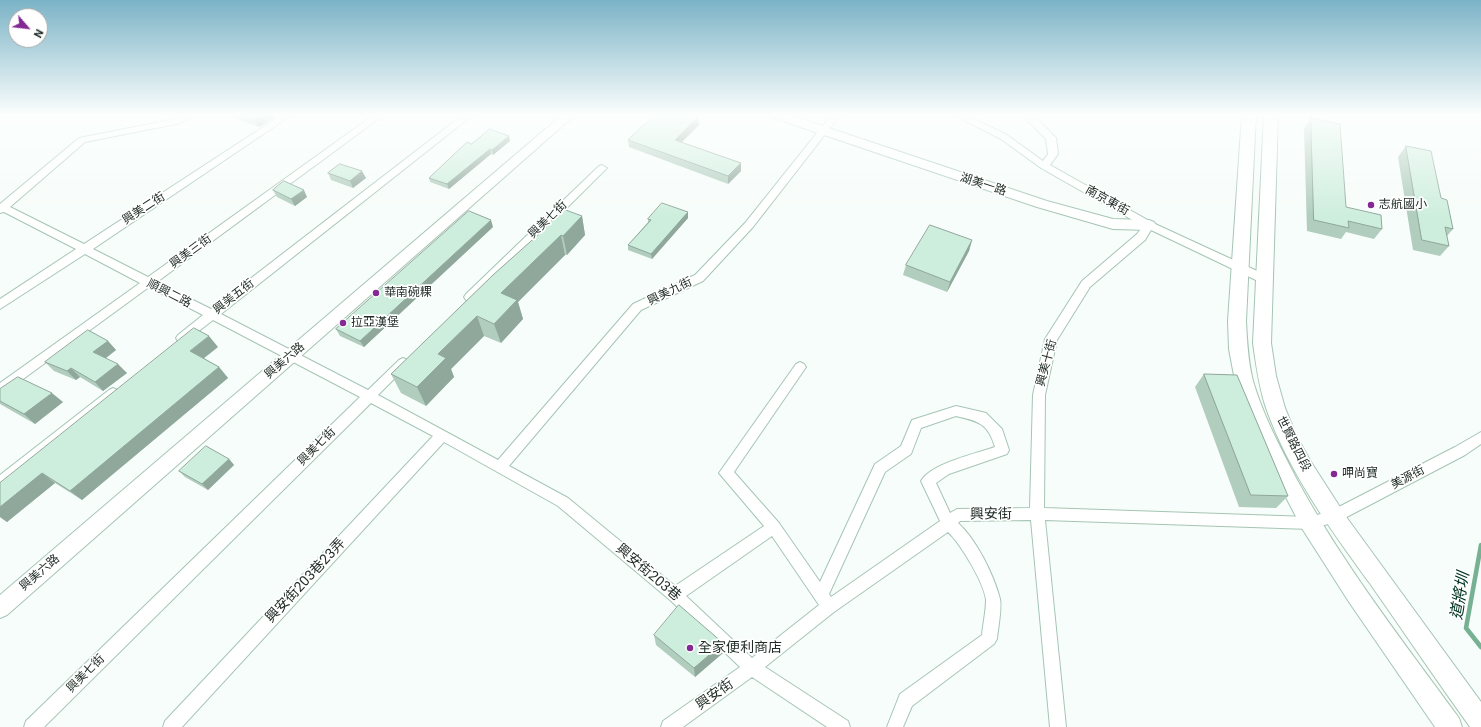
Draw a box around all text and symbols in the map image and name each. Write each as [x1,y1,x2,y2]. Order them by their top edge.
north arrow [8,8,48,48]
text: N [31,27,46,40]
street label: 湖美一路 [958,171,1008,199]
street label: 南京東街 [1083,183,1131,219]
street label: 興美二街 [120,190,168,228]
street label: 興美七街 [526,198,570,242]
place label: 志航國小 [1379,198,1427,212]
marker: 志航國小 [1366,200,1376,210]
street label: 興美三街 [167,232,215,272]
street label: 興美九街 [645,275,695,309]
street label: 順興二路 [144,277,194,311]
street label: 興美五街 [211,277,257,317]
place label: 華南碗粿 [384,286,432,300]
marker: 華南碗粿 [371,288,381,298]
place label: 拉亞漢堡 [351,316,399,330]
marker: 拉亞漢堡 [338,318,348,328]
street label: 興美十街 [1034,338,1060,388]
street label: 興美六路 [262,340,308,382]
street label: 世賢路四段 [1273,414,1313,474]
street label: 興美七街 [295,425,339,469]
street label: 美源街 [1389,463,1427,493]
place label: 呷尚寶 [1342,467,1378,481]
marker: 呷尚寶 [1329,469,1339,479]
street label: 興安街 [970,506,1012,524]
street label: 興安街203巷23弄 [263,535,349,627]
street label: 興安街203巷 [612,541,684,605]
street label: 興美六路 [17,552,63,594]
water label: 道將圳 [1448,571,1474,621]
place label: 全家便利商店 [698,640,782,656]
marker: 全家便利商店 [685,643,695,653]
street label: 興美七街 [64,652,108,696]
street label: 興安街 [693,676,737,714]

